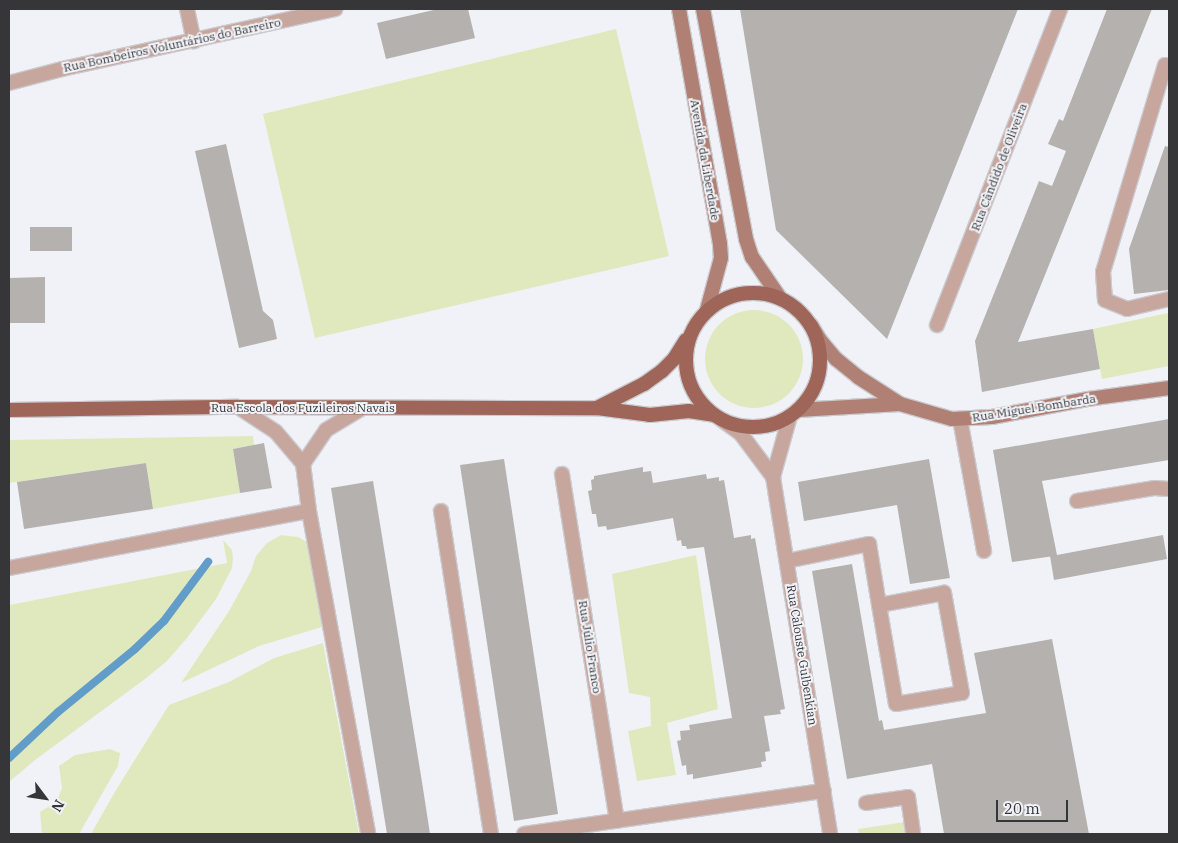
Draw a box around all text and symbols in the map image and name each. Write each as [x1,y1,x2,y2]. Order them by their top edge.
street label: Rua Bombeiros Voluntários do Barreiro [62,15,282,75]
street label: Avenida da Liberdade [687,98,723,222]
street label: Rua Cândido de Oliveira [968,101,1030,233]
street label: Rua Miguel Bombarda [971,391,1097,425]
street label: Rua Escola dos Fuzileiros Navais [211,401,395,415]
street label: Rua Calouste Gulbenkian [784,584,820,726]
street label: Rua Júlio Franco [576,599,604,695]
north arrow [20,773,70,823]
scale bar [998,790,1070,822]
text: N [47,796,68,815]
text: 20 m [1004,799,1040,818]

